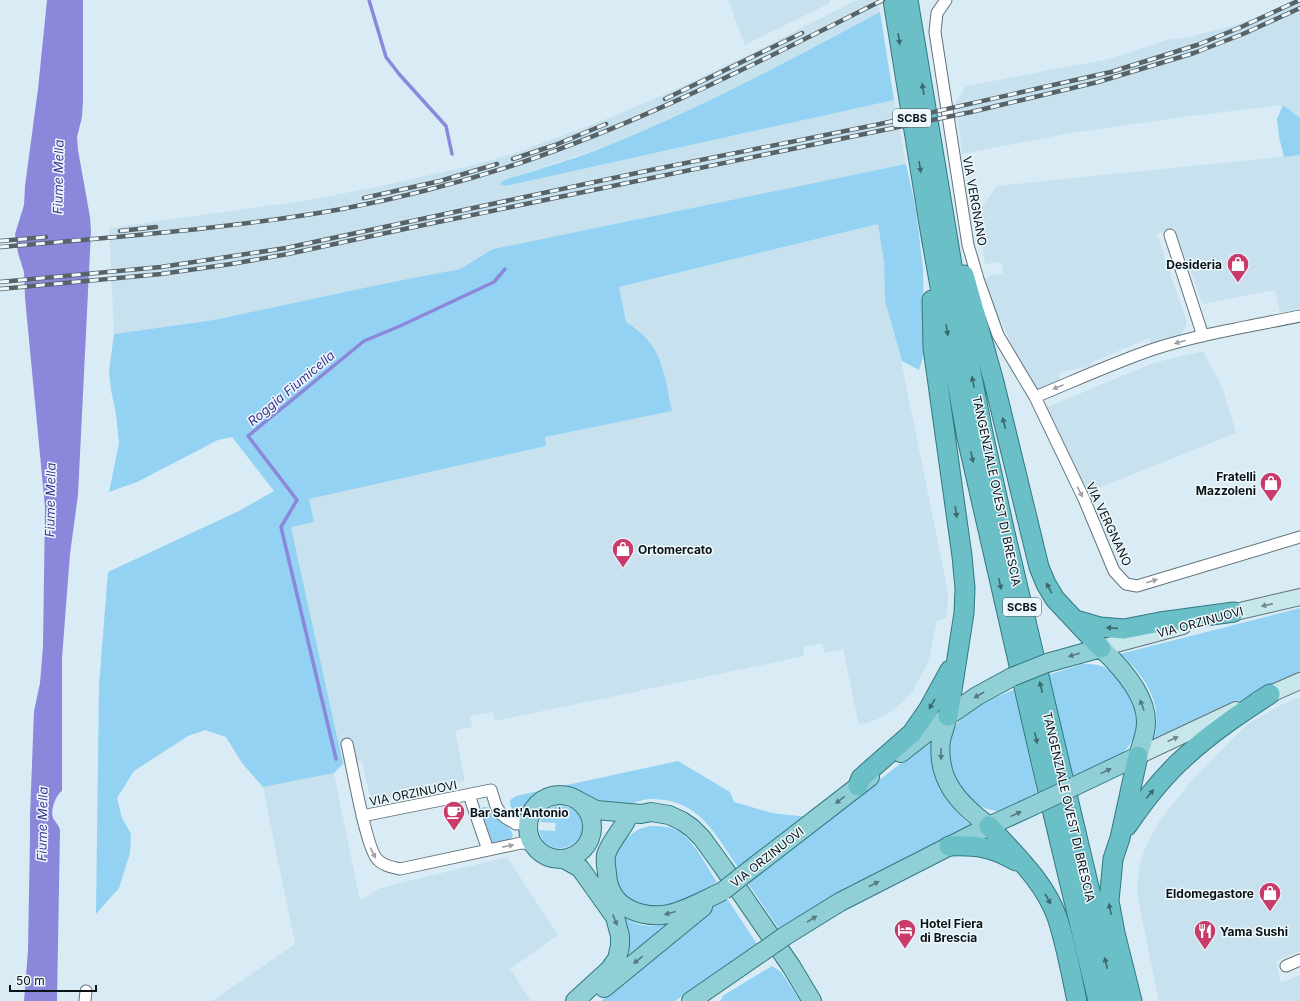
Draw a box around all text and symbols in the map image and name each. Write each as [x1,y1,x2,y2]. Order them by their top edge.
one-way arrow [897,32,903,45]
one-way arrow [920,83,926,95]
road number: SCBS [893,109,931,127]
water label: Fiume Mella [49,140,67,214]
street label: VIA VERGNANO [960,155,990,247]
one-way arrow [917,161,923,173]
shop icon: Desideria [1225,251,1251,284]
place label: Desideria [1166,257,1222,272]
one-way arrow [944,324,950,336]
one-way arrow [1173,340,1186,346]
water label: Roggia Fiumicella [244,347,338,429]
one-way arrow [970,376,976,388]
one-way arrow [1051,385,1063,391]
street label: TANGENZIALE OVEST DI BRESCIA [969,394,1025,588]
one-way arrow [1001,417,1007,430]
one-way arrow [969,451,975,464]
water label: Fiume Mella [41,463,59,537]
place label: Fratelli Mazzoleni [1196,469,1256,498]
shop icon: Fratelli Mazzoleni [1258,470,1284,503]
street label: VIA VERGNANO [1083,480,1135,568]
one-way arrow [1077,486,1084,497]
one-way arrow [953,506,959,518]
shop icon: Ortomercato [610,536,636,569]
place label: Ortomercato [638,542,712,557]
one-way arrow [998,578,1004,591]
one-way arrow [1146,578,1158,584]
one-way arrow [1045,582,1052,594]
road number: SCBS [1003,598,1041,616]
one-way arrow [1261,602,1273,608]
street label: VIA ORZINUOVI [1155,603,1245,641]
one-way arrow [1106,625,1118,632]
one-way arrow [1068,652,1080,658]
one-way arrow [1037,681,1043,693]
one-way arrow [974,691,985,698]
one-way arrow [929,698,936,710]
one-way arrow [1138,698,1144,710]
street label: TANGENZIALE OVEST DI BRESCIA [1040,710,1098,904]
one-way arrow [1033,732,1039,744]
one-way arrow [1168,736,1179,742]
one-way arrow [938,748,944,761]
one-way arrow [1101,768,1112,774]
street label: VIA ORZINUOVI [368,777,458,809]
water label: Fiume Mella [33,787,51,861]
one-way arrow [1146,789,1155,799]
one-way arrow [835,796,846,804]
cafe icon: Bar Sant'Antonio [441,799,467,832]
place label: Bar Sant'Antonio [470,805,569,820]
one-way arrow [1010,811,1021,817]
street label: VIA ORZINUOVI [727,824,807,890]
one-way arrow [502,842,515,848]
one-way arrow [370,848,376,859]
shop icon: Eldomegastore [1257,880,1283,913]
one-way arrow [868,881,880,887]
place label: Eldomegastore [1166,886,1254,901]
one-way arrow [1045,893,1051,905]
one-way arrow [1107,902,1113,915]
one-way arrow [664,910,676,916]
one-way arrow [612,914,618,926]
one-way arrow [807,915,817,923]
place label: Hotel Fiera di Brescia [920,916,983,945]
hotel icon: Hotel Fiera di Brescia [892,917,918,950]
restaurant icon: Yama Sushi [1192,918,1218,951]
place label: Yama Sushi [1220,924,1288,939]
one-way arrow [633,955,644,964]
one-way arrow [1103,957,1109,969]
scale bar [10,967,96,993]
text: 50 m [16,973,45,988]

